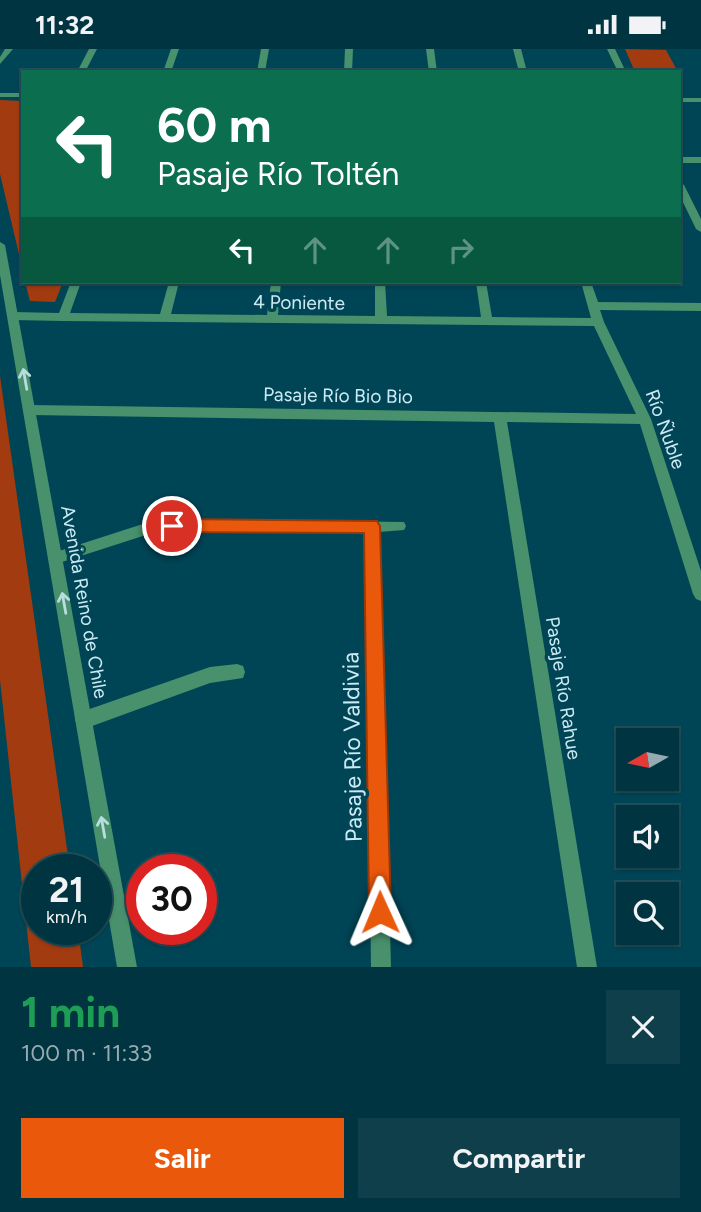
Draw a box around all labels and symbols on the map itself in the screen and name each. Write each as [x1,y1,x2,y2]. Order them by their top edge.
street label: 4 Poniente [253,290,345,315]
one-way arrow [17,368,31,391]
street label: Pasaje Río Bio Bio [263,383,413,408]
street label: Río Ñuble [641,386,691,472]
pin [142,496,202,556]
street label: Avenida Reino de Chile [56,504,113,700]
one-way arrow [57,592,70,615]
street label: Pasaje Río Rahue [541,615,586,761]
street label: Pasaje Río Valdivia [336,652,368,842]
north arrow [616,728,679,791]
one-way arrow [95,816,109,839]
speed limit sign: 30 [126,854,217,945]
position arrow [343,875,417,949]

